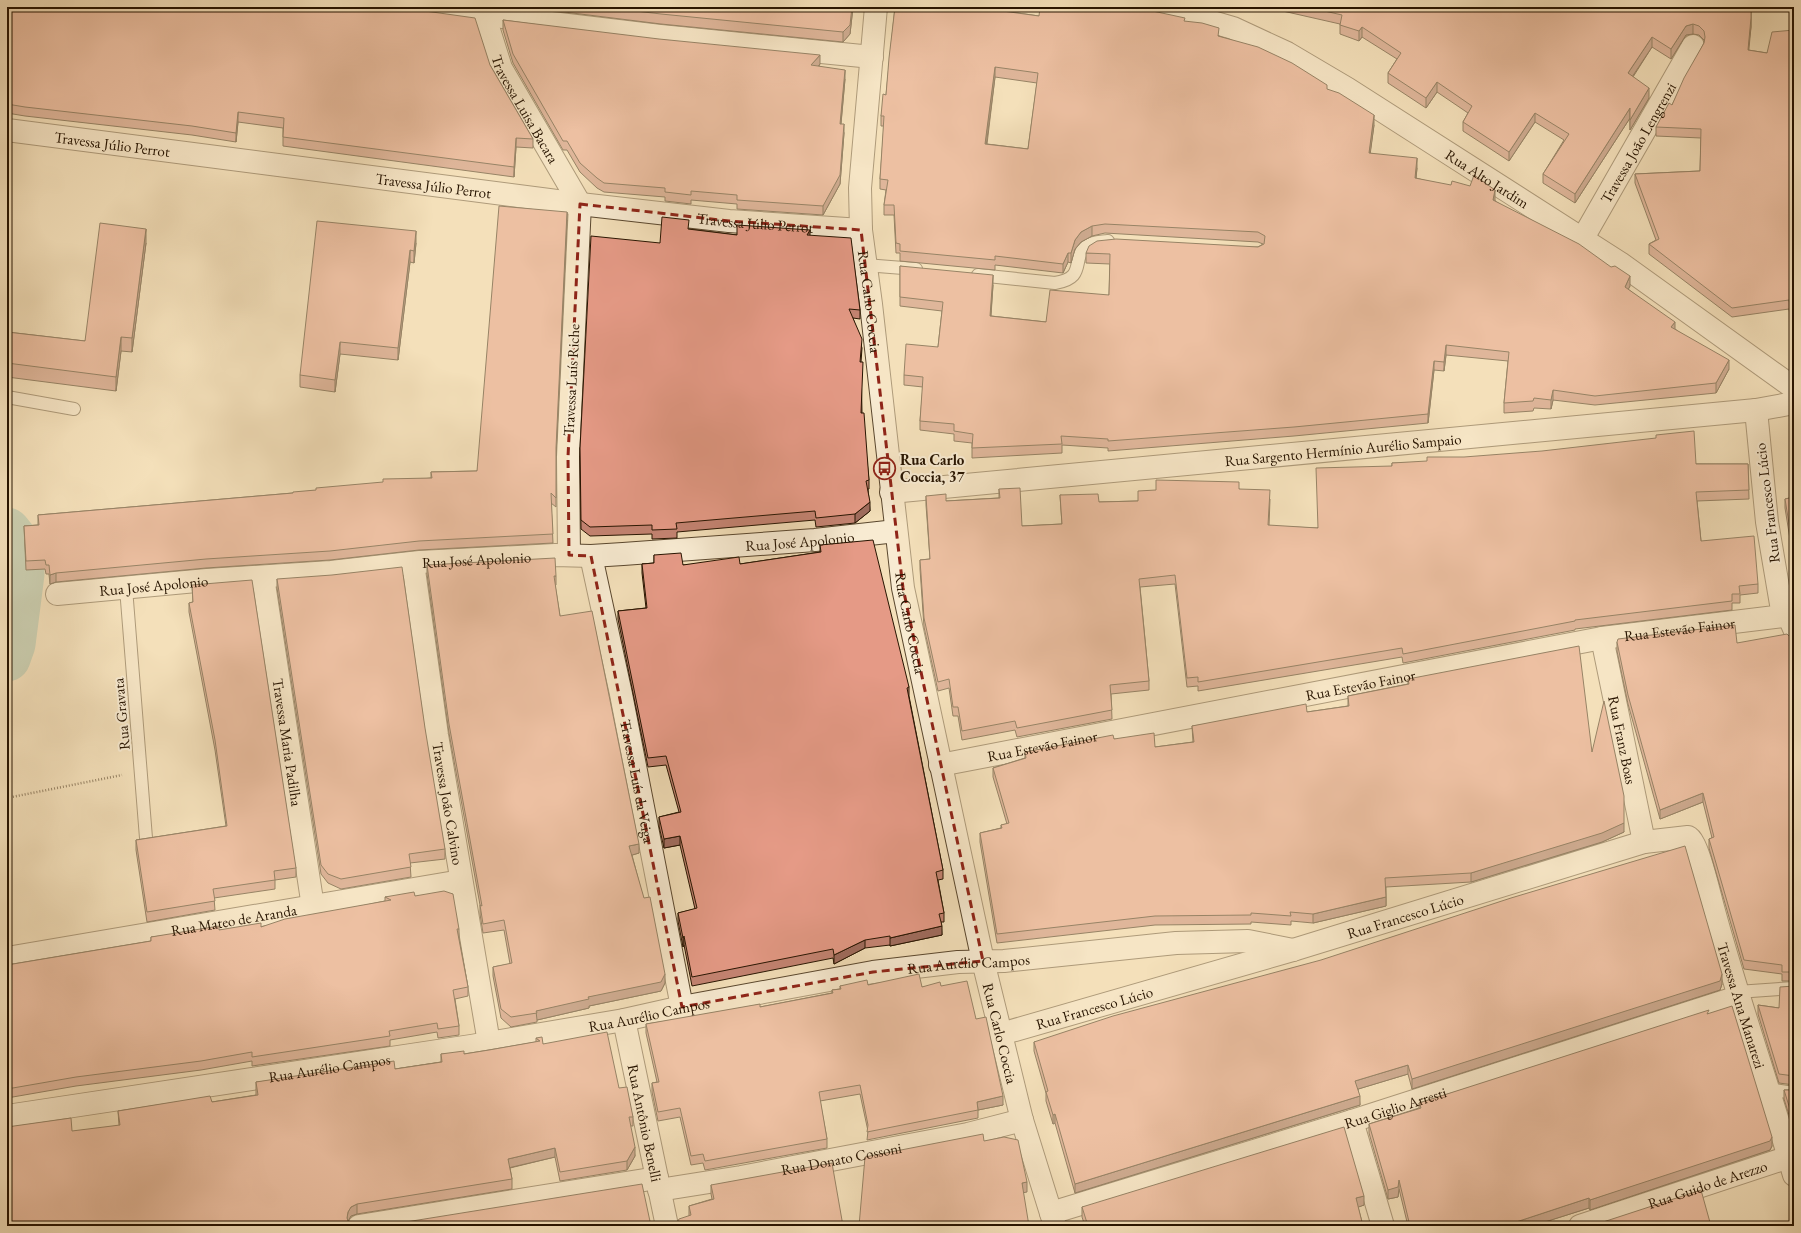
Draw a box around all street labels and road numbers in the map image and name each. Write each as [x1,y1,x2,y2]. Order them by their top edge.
street label: Travessa Luisa Bacara [488,52,564,166]
street label: Travessa João Lengrenzi [1596,79,1680,206]
street label: Travessa Júlio Perrot [53,127,171,160]
street label: Rua Alto Jardim [1442,144,1533,212]
street label: Travessa Júlio Perrot [375,168,493,202]
street label: Travessa Júlio Perrot [696,208,814,236]
street label: Rua Carlo Coccia [854,249,886,354]
street label: Travessa Luís Riche [559,323,583,437]
street label: Rua Sargento Hermínio Aurélio Sampaio [1224,428,1462,470]
street label: Rua Francesco Lúcio [1750,442,1784,564]
street label: Rua José Apolonio [745,526,855,555]
street label: Rua José Apolonio [421,547,532,571]
street label: Rua José Apolonio [98,570,209,600]
street label: Rua Carlo Coccia [892,571,931,675]
street label: Rua Estevão Fainor [1623,612,1736,645]
street label: Rua Estevão Fainor [1304,665,1417,704]
street label: Rua Gravata [108,677,134,751]
street label: Travessa Maria Padilha [269,677,307,807]
street label: Rua Franz Boas [1605,694,1641,786]
street label: Travessa Luís da Veiga [617,718,659,845]
street label: Rua Estevão Fainor [986,726,1099,765]
street label: Travessa João Calvino [429,740,468,866]
street label: Rua Francesco Lúcio [1344,889,1466,942]
street label: Rua Mateo de Aranda [170,900,298,940]
street label: Travessa Ana Manarezi [1714,940,1770,1071]
street label: Rua Aurélio Campos [906,949,1031,977]
street label: Rua Carlo Coccia [979,981,1022,1086]
street label: Rua Francesco Lúcio [1033,981,1155,1033]
street label: Rua Aurélio Campos [587,993,711,1035]
street label: Rua Aurélio Campos [267,1049,392,1086]
street label: Rua Antônio Benelli [624,1062,667,1184]
street label: Rua Giglio Arresti [1342,1082,1449,1132]
street label: Rua Donato Cossoni [779,1137,903,1179]
street label: Rua Guido de Arezzo [1645,1155,1769,1213]

